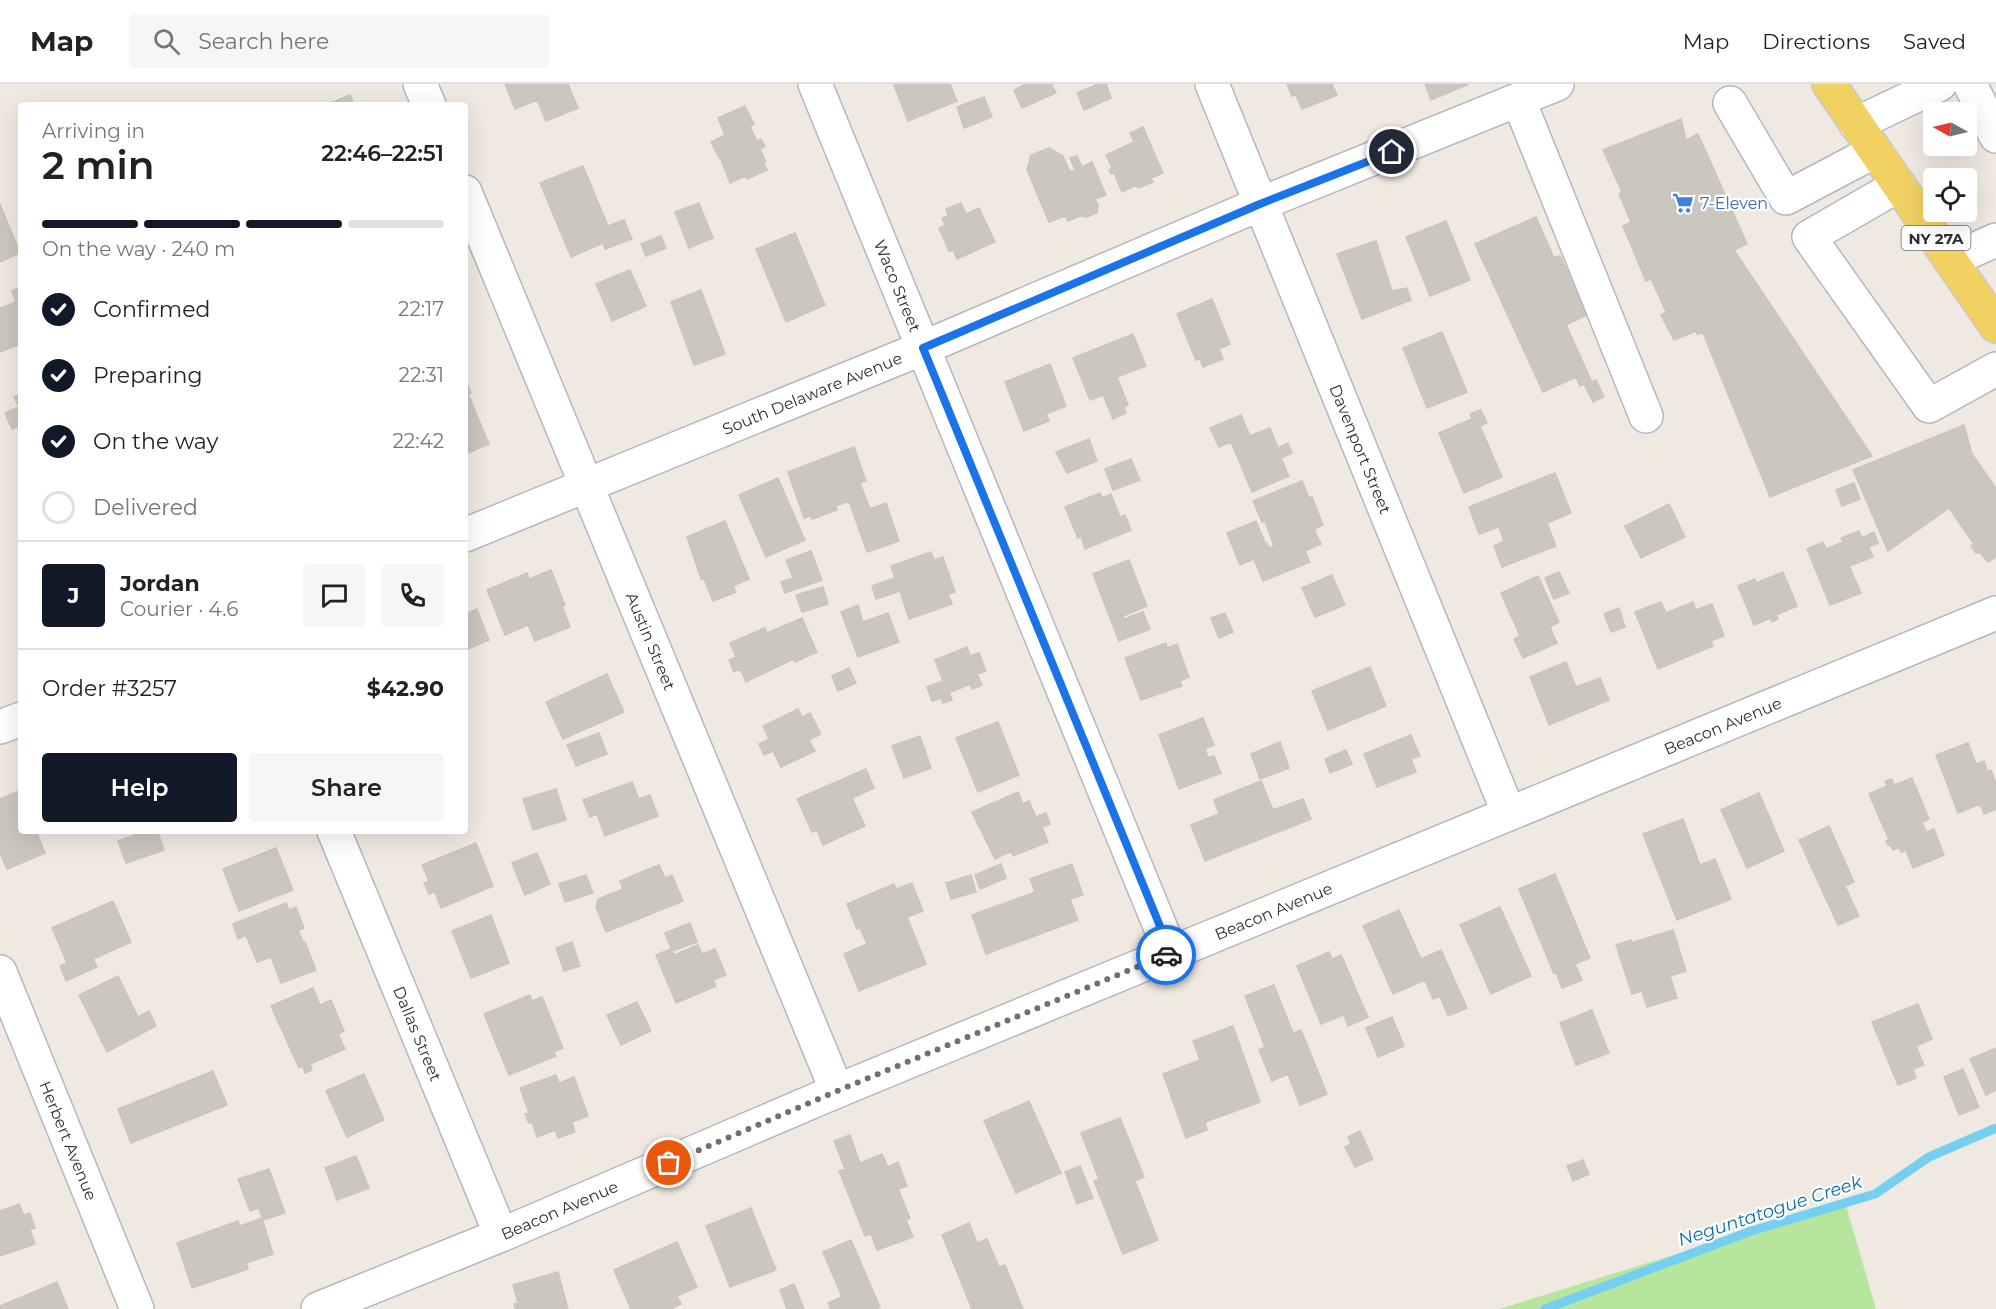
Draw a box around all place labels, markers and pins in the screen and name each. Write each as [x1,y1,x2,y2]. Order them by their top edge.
pin [1366,126,1417,177]
supermarket icon: 7-Eleven [1671,191,1695,215]
place label: 7-Eleven [1700,194,1768,213]
pin [643,1137,694,1188]

